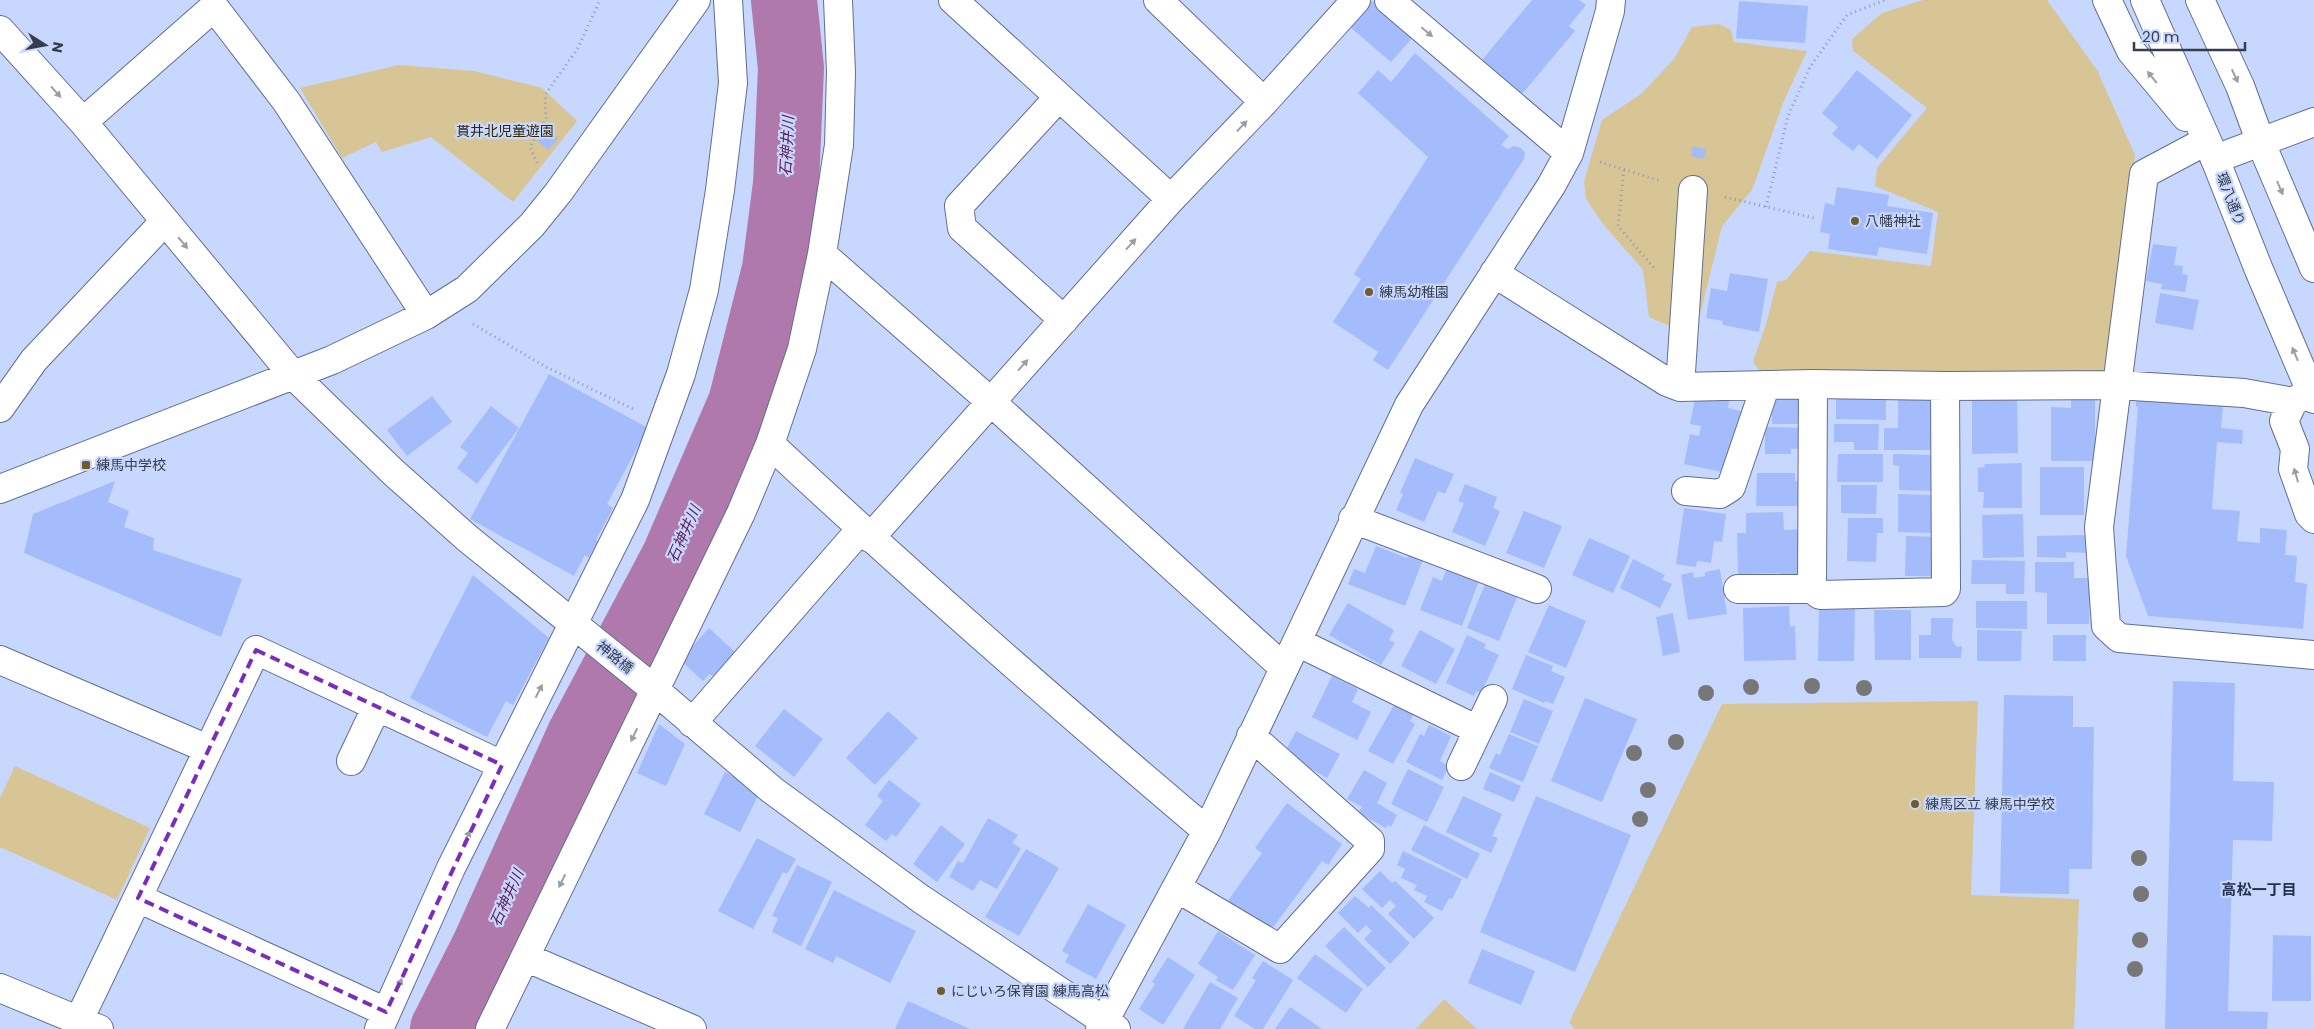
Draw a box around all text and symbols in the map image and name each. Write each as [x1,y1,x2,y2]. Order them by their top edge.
north arrow [20,20,70,70]
scale bar [2134,20,2245,52]
one-way arrow [1420,26,1433,37]
text: 20 m [2142,26,2180,47]
text: N [47,40,69,55]
one-way arrow [2232,69,2240,83]
one-way arrow [2147,70,2158,83]
one-way arrow [50,85,62,97]
water label: 石神井川 [774,113,799,176]
one-way arrow [1236,120,1248,132]
park label: 貫井北児童遊園 [456,121,554,141]
street label: 環八通り [2212,169,2250,229]
one-way arrow [2277,181,2285,195]
place label: 八幡神社 [1865,211,1921,231]
marker: 八幡神社 [1849,215,1861,227]
one-way arrow [178,236,189,249]
one-way arrow [1125,239,1137,251]
place label: 練馬幼稚園 [1379,282,1449,302]
marker: 練馬幼稚園 [1363,286,1375,298]
one-way arrow [2290,347,2298,361]
one-way arrow [1017,360,1029,372]
place label: 練馬中学校 [96,455,166,475]
marker: 練馬中学校 [80,459,92,471]
one-way arrow [2291,467,2299,482]
water label: 石神井川 [662,500,706,565]
street label: 神路橋 [592,636,638,678]
one-way arrow [535,684,543,699]
one-way arrow [630,728,638,742]
place label: 練馬区立 練馬中学校 [1925,794,2055,814]
marker: 練馬区立 練馬中学校 [1909,798,1921,810]
one-way arrow [463,830,471,844]
water label: 石神井川 [485,864,529,929]
one-way arrow [558,874,566,888]
district label: 高松一丁目 [2221,879,2297,900]
one-way arrow [395,978,403,992]
place label: にじいろ保育園 練馬高松 [951,981,1109,1001]
marker: にじいろ保育園 練馬高松 [935,985,947,997]

